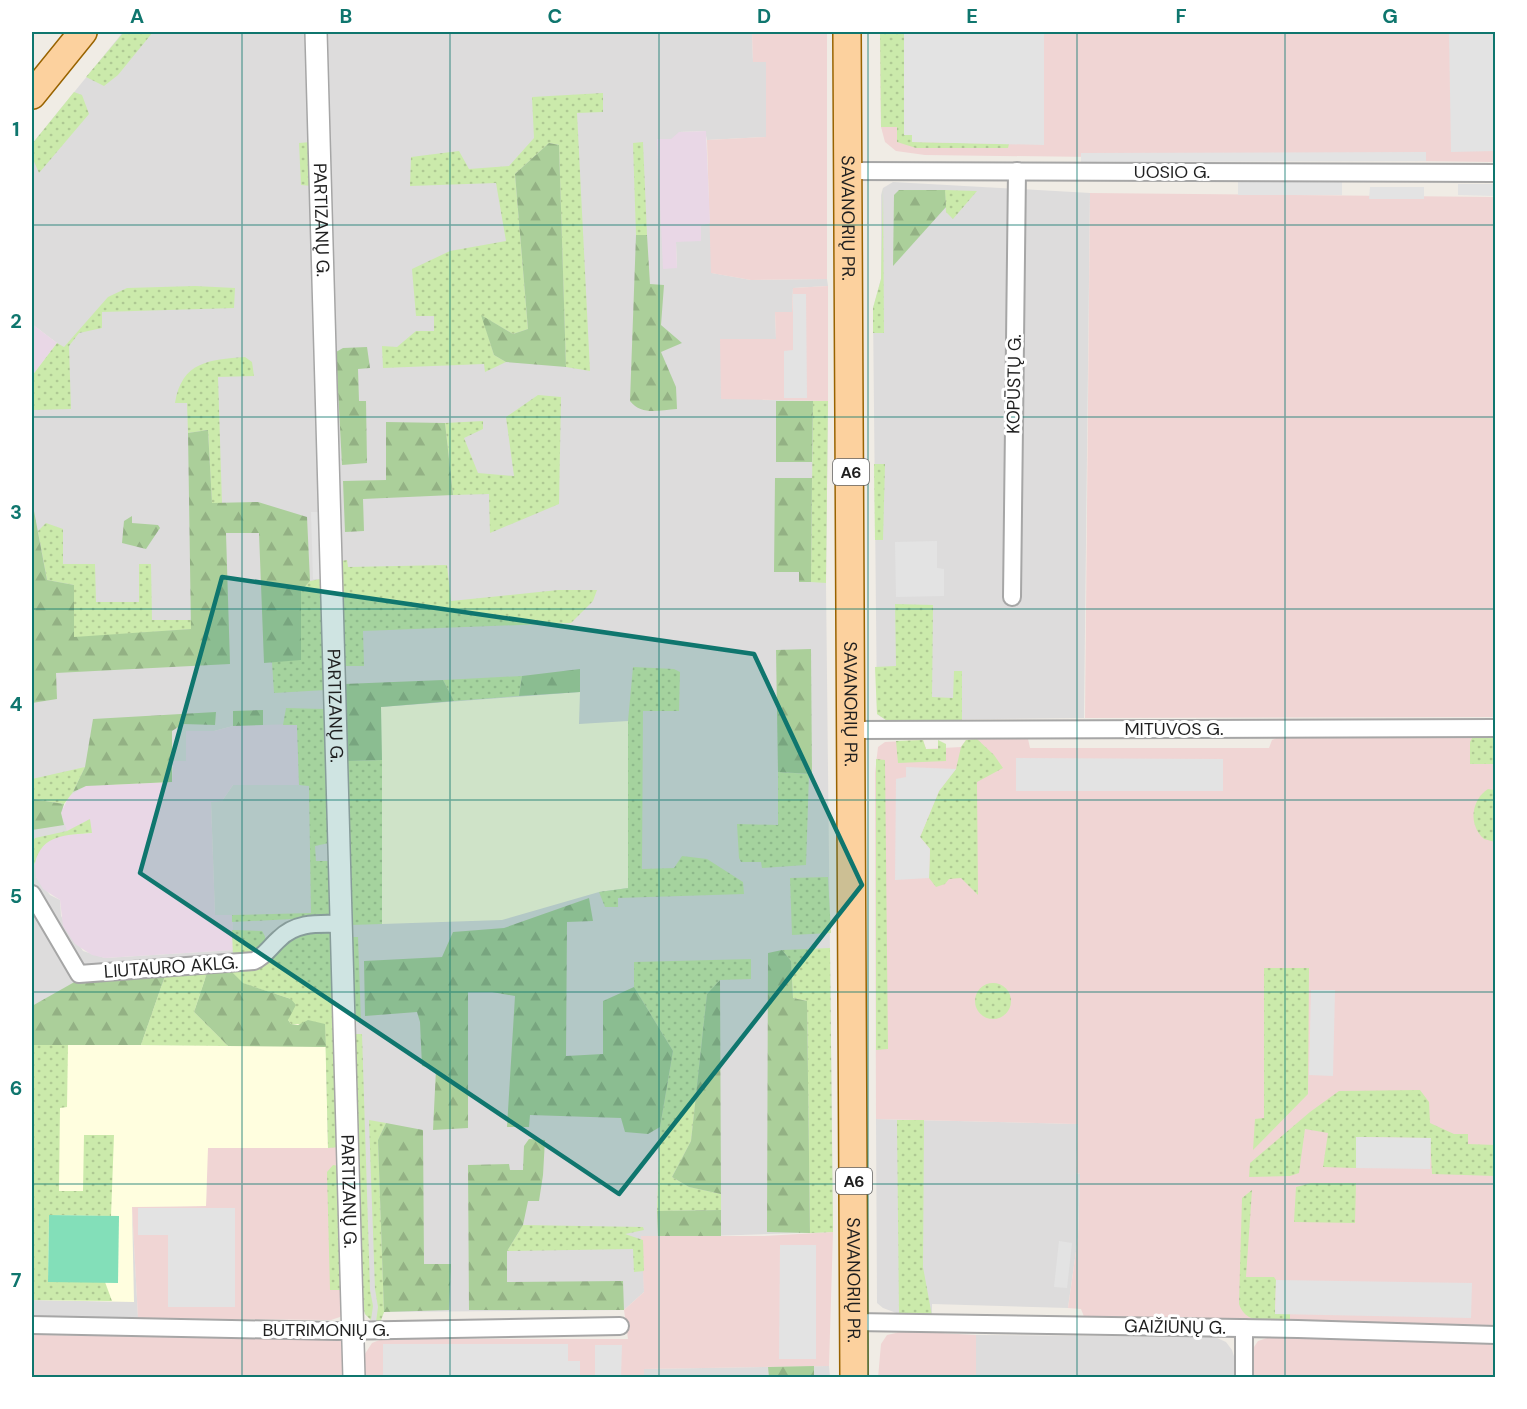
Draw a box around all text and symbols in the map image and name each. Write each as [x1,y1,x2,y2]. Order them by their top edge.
text: A [130,3,144,29]
text: B [340,3,352,29]
text: C [548,3,562,29]
text: D [757,3,771,29]
text: E [966,3,978,29]
text: F [1175,3,1187,29]
text: G [1382,3,1398,29]
text: 1 [12,116,20,142]
street label: SAVANORIŲ PR. [836,155,860,281]
street label: UOSIO G. [1134,160,1210,184]
street label: PARTIZANŲ G. [308,163,335,277]
text: 2 [10,308,22,334]
street label: KOPŪSTŲ G. [1001,334,1027,434]
road number: A6 [833,459,869,485]
text: 3 [10,499,22,525]
street label: SAVANORIŲ PR. [838,641,863,767]
street label: PARTIZANŲ G. [321,649,349,763]
text: 4 [10,691,23,717]
street label: MITUVOS G. [1124,717,1224,741]
text: 5 [10,883,22,909]
street label: LIUTAURO AKLG. [103,950,239,984]
text: 6 [10,1075,22,1101]
street label: PARTIZANŲ G. [335,1134,362,1249]
road number: A6 [836,1168,872,1194]
street label: SAVANORIŲ PR. [841,1217,866,1343]
text: 7 [11,1267,22,1293]
street label: GAIŽIŪNŲ G. [1124,1314,1226,1340]
street label: BUTRIMONIŲ G. [262,1318,390,1342]

